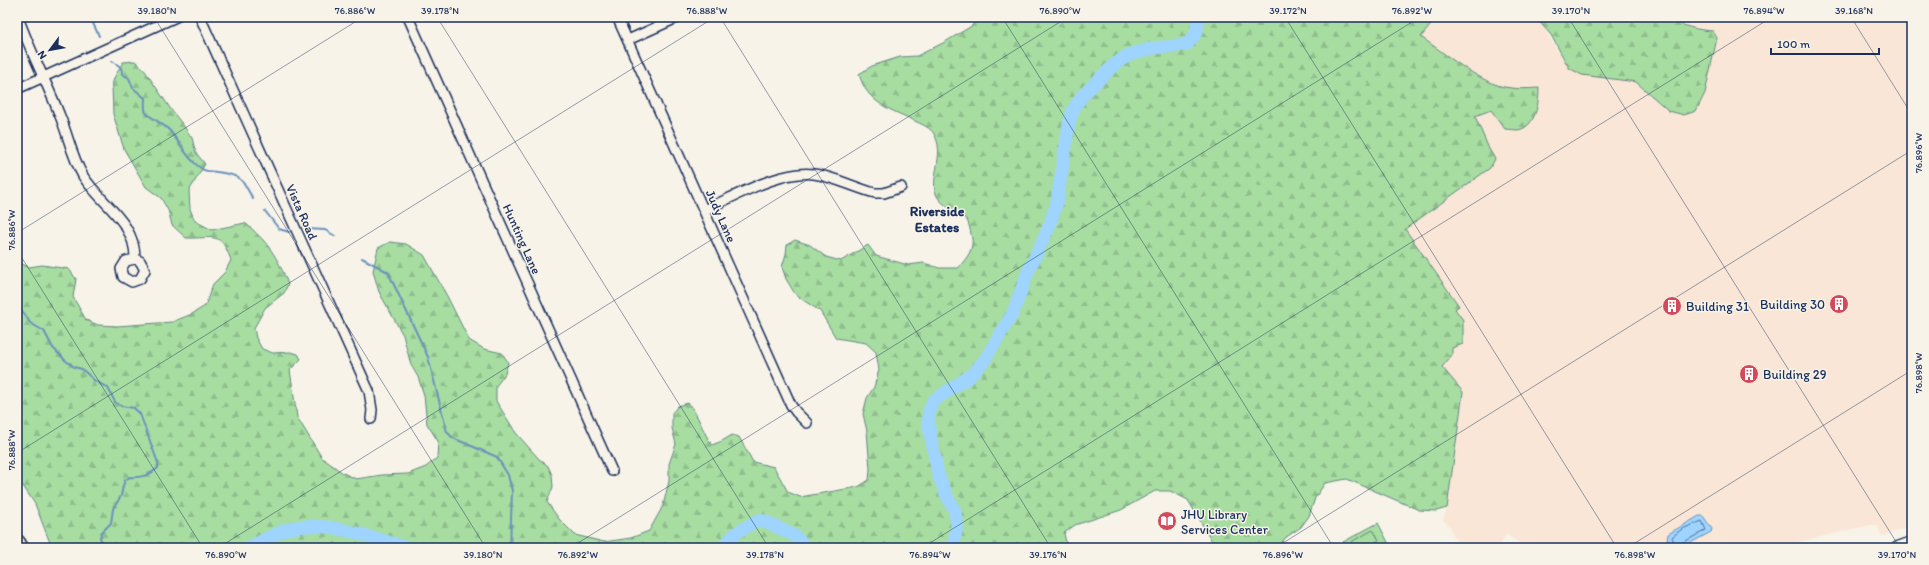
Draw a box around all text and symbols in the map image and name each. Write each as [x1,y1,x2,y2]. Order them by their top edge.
text: 39.180°N [137,4,177,17]
text: 76.886°W [335,4,376,17]
text: 39.178°N [421,4,459,17]
text: 76.888°W [687,4,728,17]
text: 76.890°W [1039,4,1081,17]
text: 39.172°N [1269,4,1307,17]
text: 76.892°W [1392,4,1433,17]
text: 39.170°N [1552,4,1591,17]
text: 76.894°W [1744,4,1785,17]
text: 39.168°N [1835,4,1873,17]
north arrow [30,30,70,70]
scale bar [1771,30,1879,56]
text: 100 m [1777,37,1810,51]
text: N [34,48,49,62]
text: 76.896°W [1912,132,1925,173]
street label: Vista Road [283,182,321,242]
street label: Judy Lane [703,187,739,245]
street label: Hunting Lane [500,202,544,276]
district label: Riverside Estates [910,203,965,236]
text: 76.886°W [5,209,18,250]
building icon: Building 30 [1828,293,1850,315]
building icon: Building 31 [1661,295,1683,317]
place label: Building 30 [1760,297,1825,312]
place label: Building 31 [1686,299,1749,314]
text: 76.898°W [1912,352,1925,393]
building icon: Building 29 [1738,363,1760,385]
place label: Building 29 [1763,367,1827,382]
text: 76.888°W [5,429,18,470]
place label: JHU Library Services Center [1181,507,1269,537]
library icon: JHU Library Services Center [1156,510,1178,532]
text: 76.890°W [205,548,247,561]
text: 39.180°N [463,548,503,561]
text: 76.892°W [558,548,599,561]
text: 39.178°N [746,548,784,561]
text: 76.894°W [910,548,951,561]
text: 39.176°N [1029,548,1067,561]
text: 76.896°W [1263,548,1304,561]
text: 76.898°W [1615,548,1656,561]
text: 39.170°N [1878,548,1917,561]

